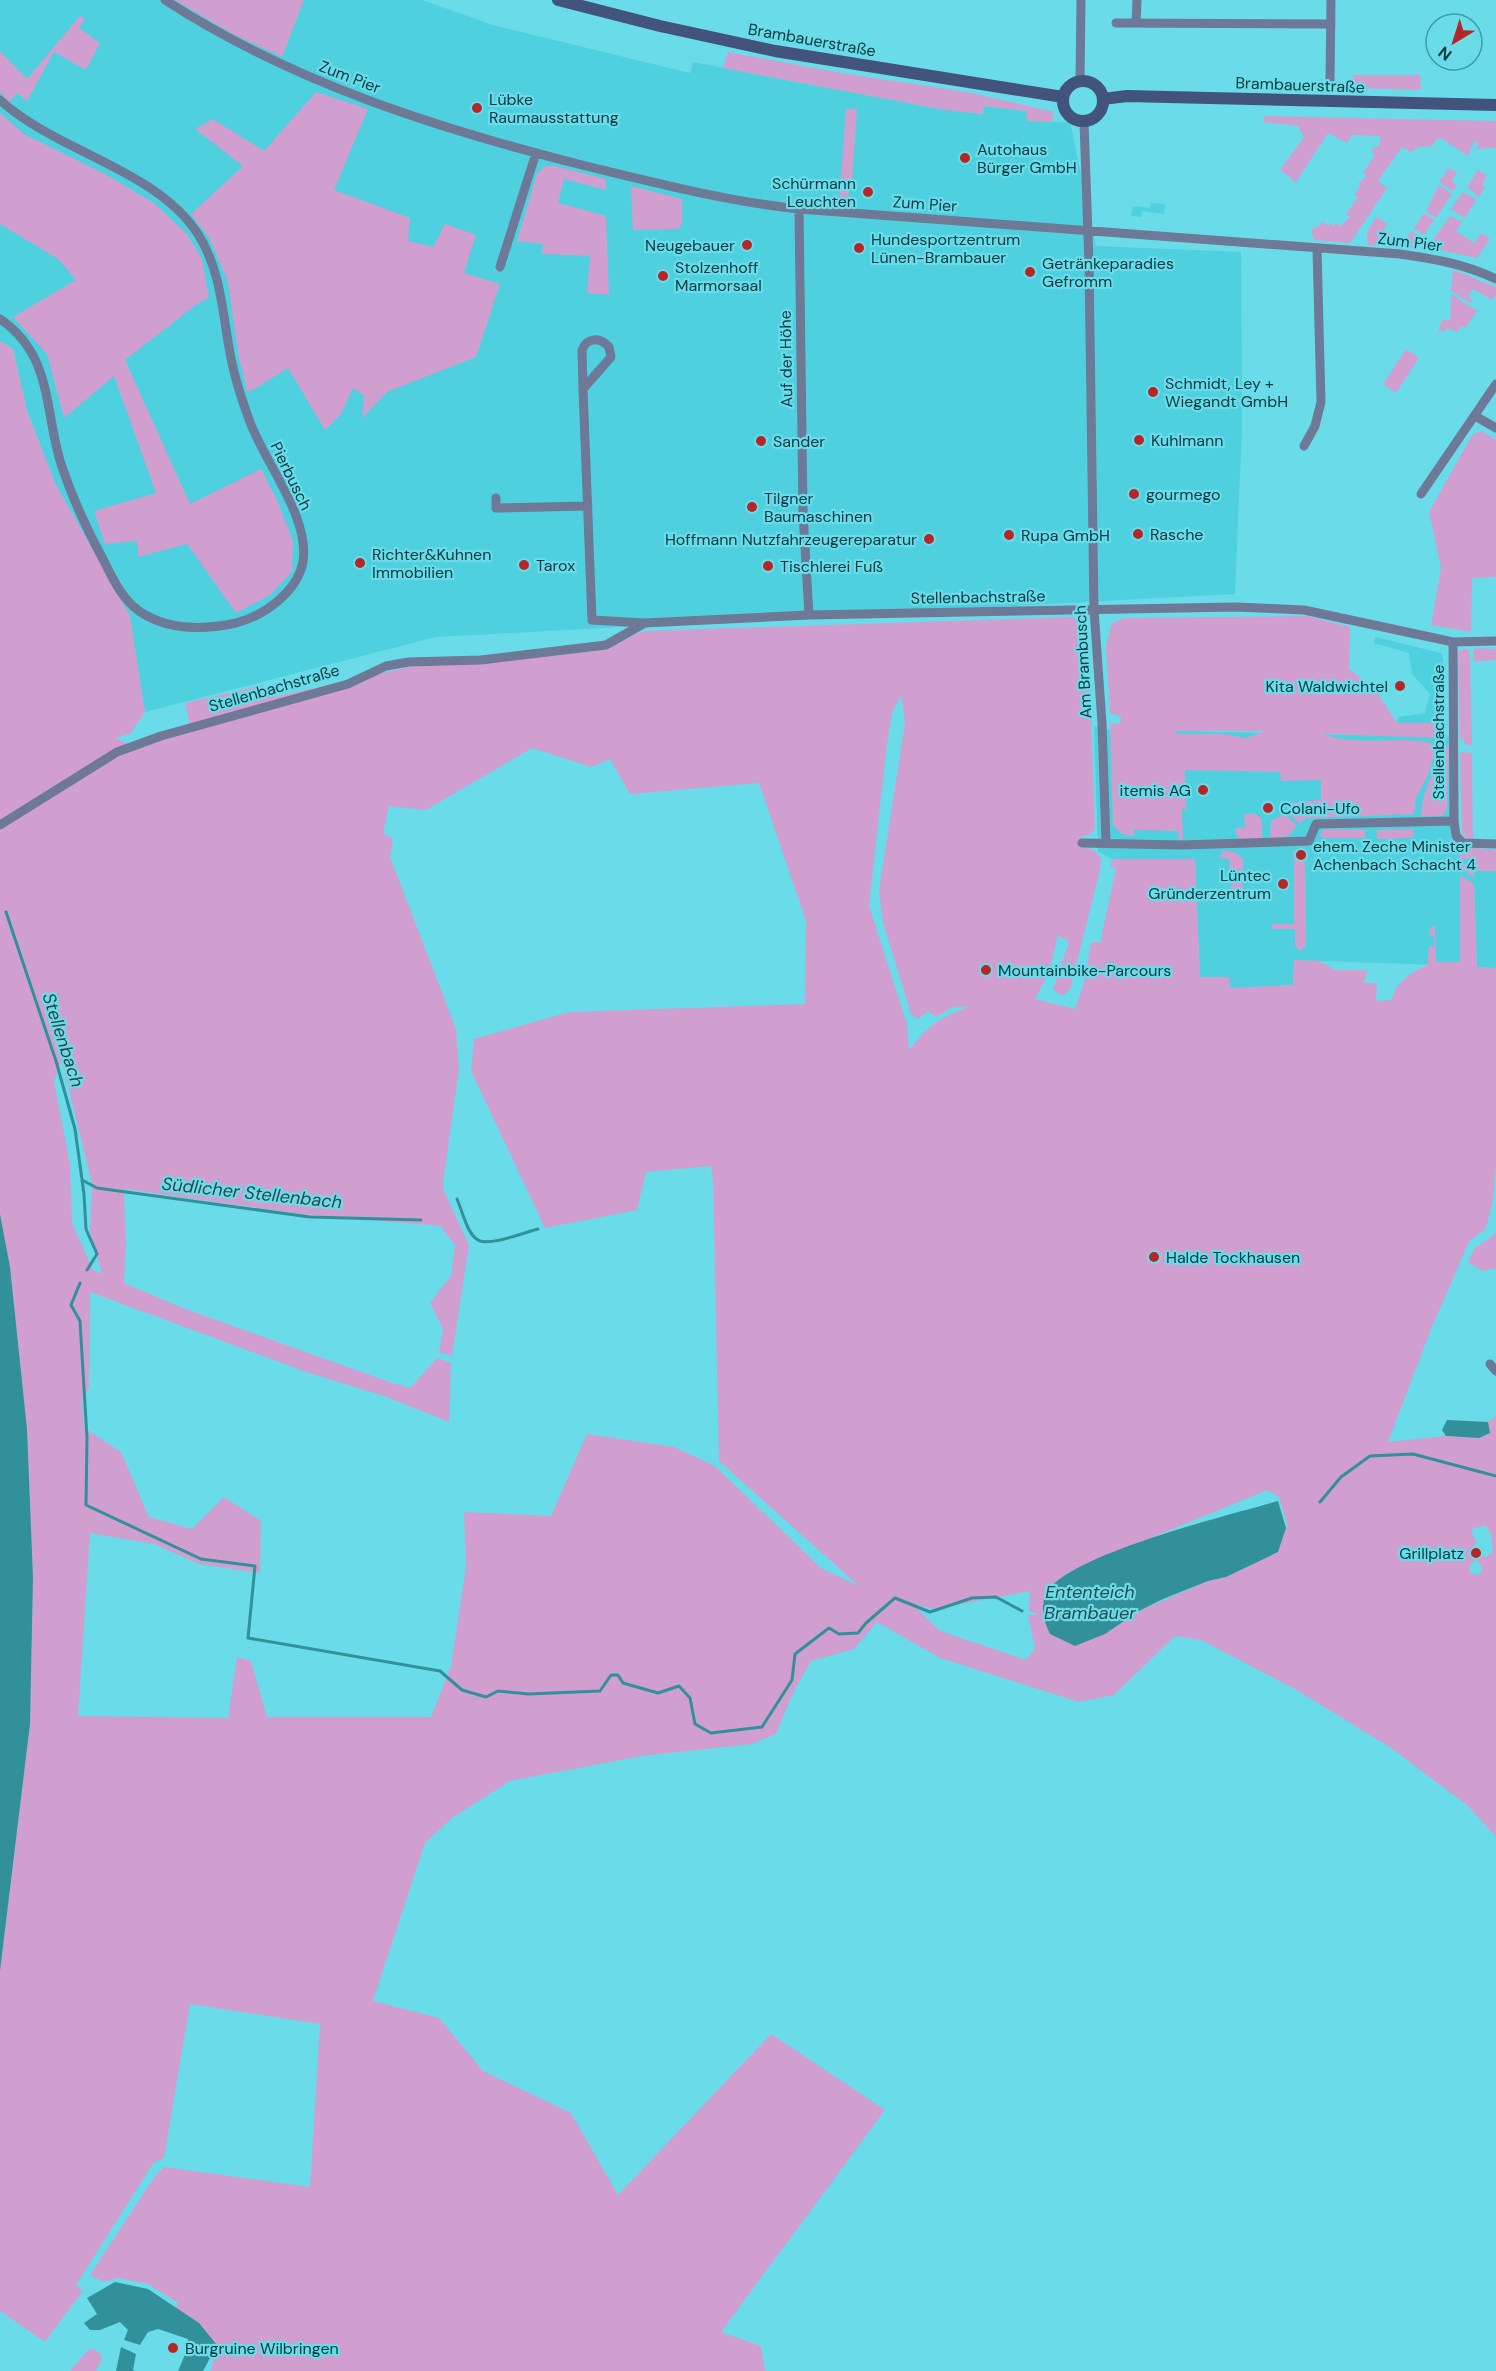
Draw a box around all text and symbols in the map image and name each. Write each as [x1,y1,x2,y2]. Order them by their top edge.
north arrow [1424,12,1484,72]
street label: Brambauerstraße [746,18,878,62]
text: N [1434,42,1456,65]
street label: Zum Pier [316,56,384,98]
street label: Brambauerstraße [1235,72,1365,98]
place label: Lübke Raumausstattung [489,89,619,128]
marker: Lübke Raumausstattung [470,101,484,115]
place label: Autohaus Bürger GmbH [977,139,1077,178]
marker: Autohaus Bürger GmbH [958,151,972,165]
place label: Schürmann Leuchten [772,173,856,212]
marker: Schürmann Leuchten [861,185,875,199]
street label: Zum Pier [892,191,958,217]
street label: Zum Pier [1377,228,1443,256]
place label: Hundesportzentrum Lünen-Brambauer [871,229,1020,268]
place label: Neugebauer [645,235,735,256]
marker: Neugebauer [740,238,754,252]
marker: Hundesportzentrum Lünen-Brambauer [852,241,866,255]
place label: Getränkeparadies Gefromm [1042,253,1174,292]
place label: Stolzenhoff Marmorsaal [675,257,762,296]
marker: Getränkeparadies Gefromm [1023,265,1037,279]
marker: Stolzenhoff Marmorsaal [656,269,670,283]
street label: Auf der Höhe [775,310,797,408]
place label: Schmidt, Ley + Wiegandt GmbH [1165,373,1288,412]
marker: Schmidt, Ley + Wiegandt GmbH [1146,385,1160,399]
place label: Kuhlmann [1151,430,1223,451]
place label: Sander [773,431,825,452]
marker: Kuhlmann [1132,433,1146,447]
marker: Sander [754,434,768,448]
street label: Pierbusch [265,438,317,514]
place label: gourmego [1146,484,1221,505]
marker: gourmego [1127,487,1141,501]
place label: Tilgner Baumaschinen [764,488,872,527]
marker: Tilgner Baumaschinen [745,500,759,514]
place label: Rasche [1150,524,1203,545]
place label: Rupa GmbH [1021,525,1110,546]
marker: Rasche [1131,527,1145,541]
marker: Rupa GmbH [1002,528,1016,542]
place label: Hoffmann Nutzfahrzeugereparatur [665,529,917,550]
marker: Hoffmann Nutzfahrzeugereparatur [922,532,936,546]
place label: Richter&Kuhnen Immobilien [372,544,491,583]
place label: Tarox [536,555,575,576]
marker: Richter&Kuhnen Immobilien [353,556,367,570]
place label: Tischlerei Fuß [780,556,883,577]
marker: Tarox [517,558,531,572]
marker: Tischlerei Fuß [761,559,775,573]
street label: Stellenbachstraße [910,585,1046,609]
street label: Am Brambusch [1070,605,1096,719]
street label: Stellenbachstraße [206,659,342,717]
street label: Stellenbachstraße [1428,665,1449,799]
place label: Kita Waldwichtel [1265,676,1388,697]
marker: Kita Waldwichtel [1393,679,1407,693]
place label: itemis AG [1120,780,1191,801]
marker: itemis AG [1196,783,1210,797]
place label: Colani-Ufo [1280,798,1360,819]
marker: Colani-Ufo [1261,801,1275,815]
place label: ehem. Zeche Minister Achenbach Schacht 4 [1313,836,1476,875]
marker: ehem. Zeche Minister Achenbach Schacht 4 [1294,848,1308,862]
place label: Lüntec Gründerzentrum [1148,865,1271,904]
marker: Lüntec Gründerzentrum [1276,877,1290,891]
place label: Mountainbike-Parcours [998,960,1171,981]
marker: Mountainbike-Parcours [979,963,993,977]
water label: Stellenbach [36,990,90,1090]
water label: Südlicher Stellenbach [161,1172,343,1214]
place label: Halde Tockhausen [1166,1247,1300,1268]
marker: Halde Tockhausen [1147,1250,1161,1264]
place label: Grillplatz [1399,1543,1464,1564]
marker: Grillplatz [1469,1546,1483,1560]
water label: Ententeich Brambauer [1044,1580,1137,1625]
place label: Burgruine Wilbringen [185,2338,339,2359]
marker: Burgruine Wilbringen [166,2341,180,2355]

